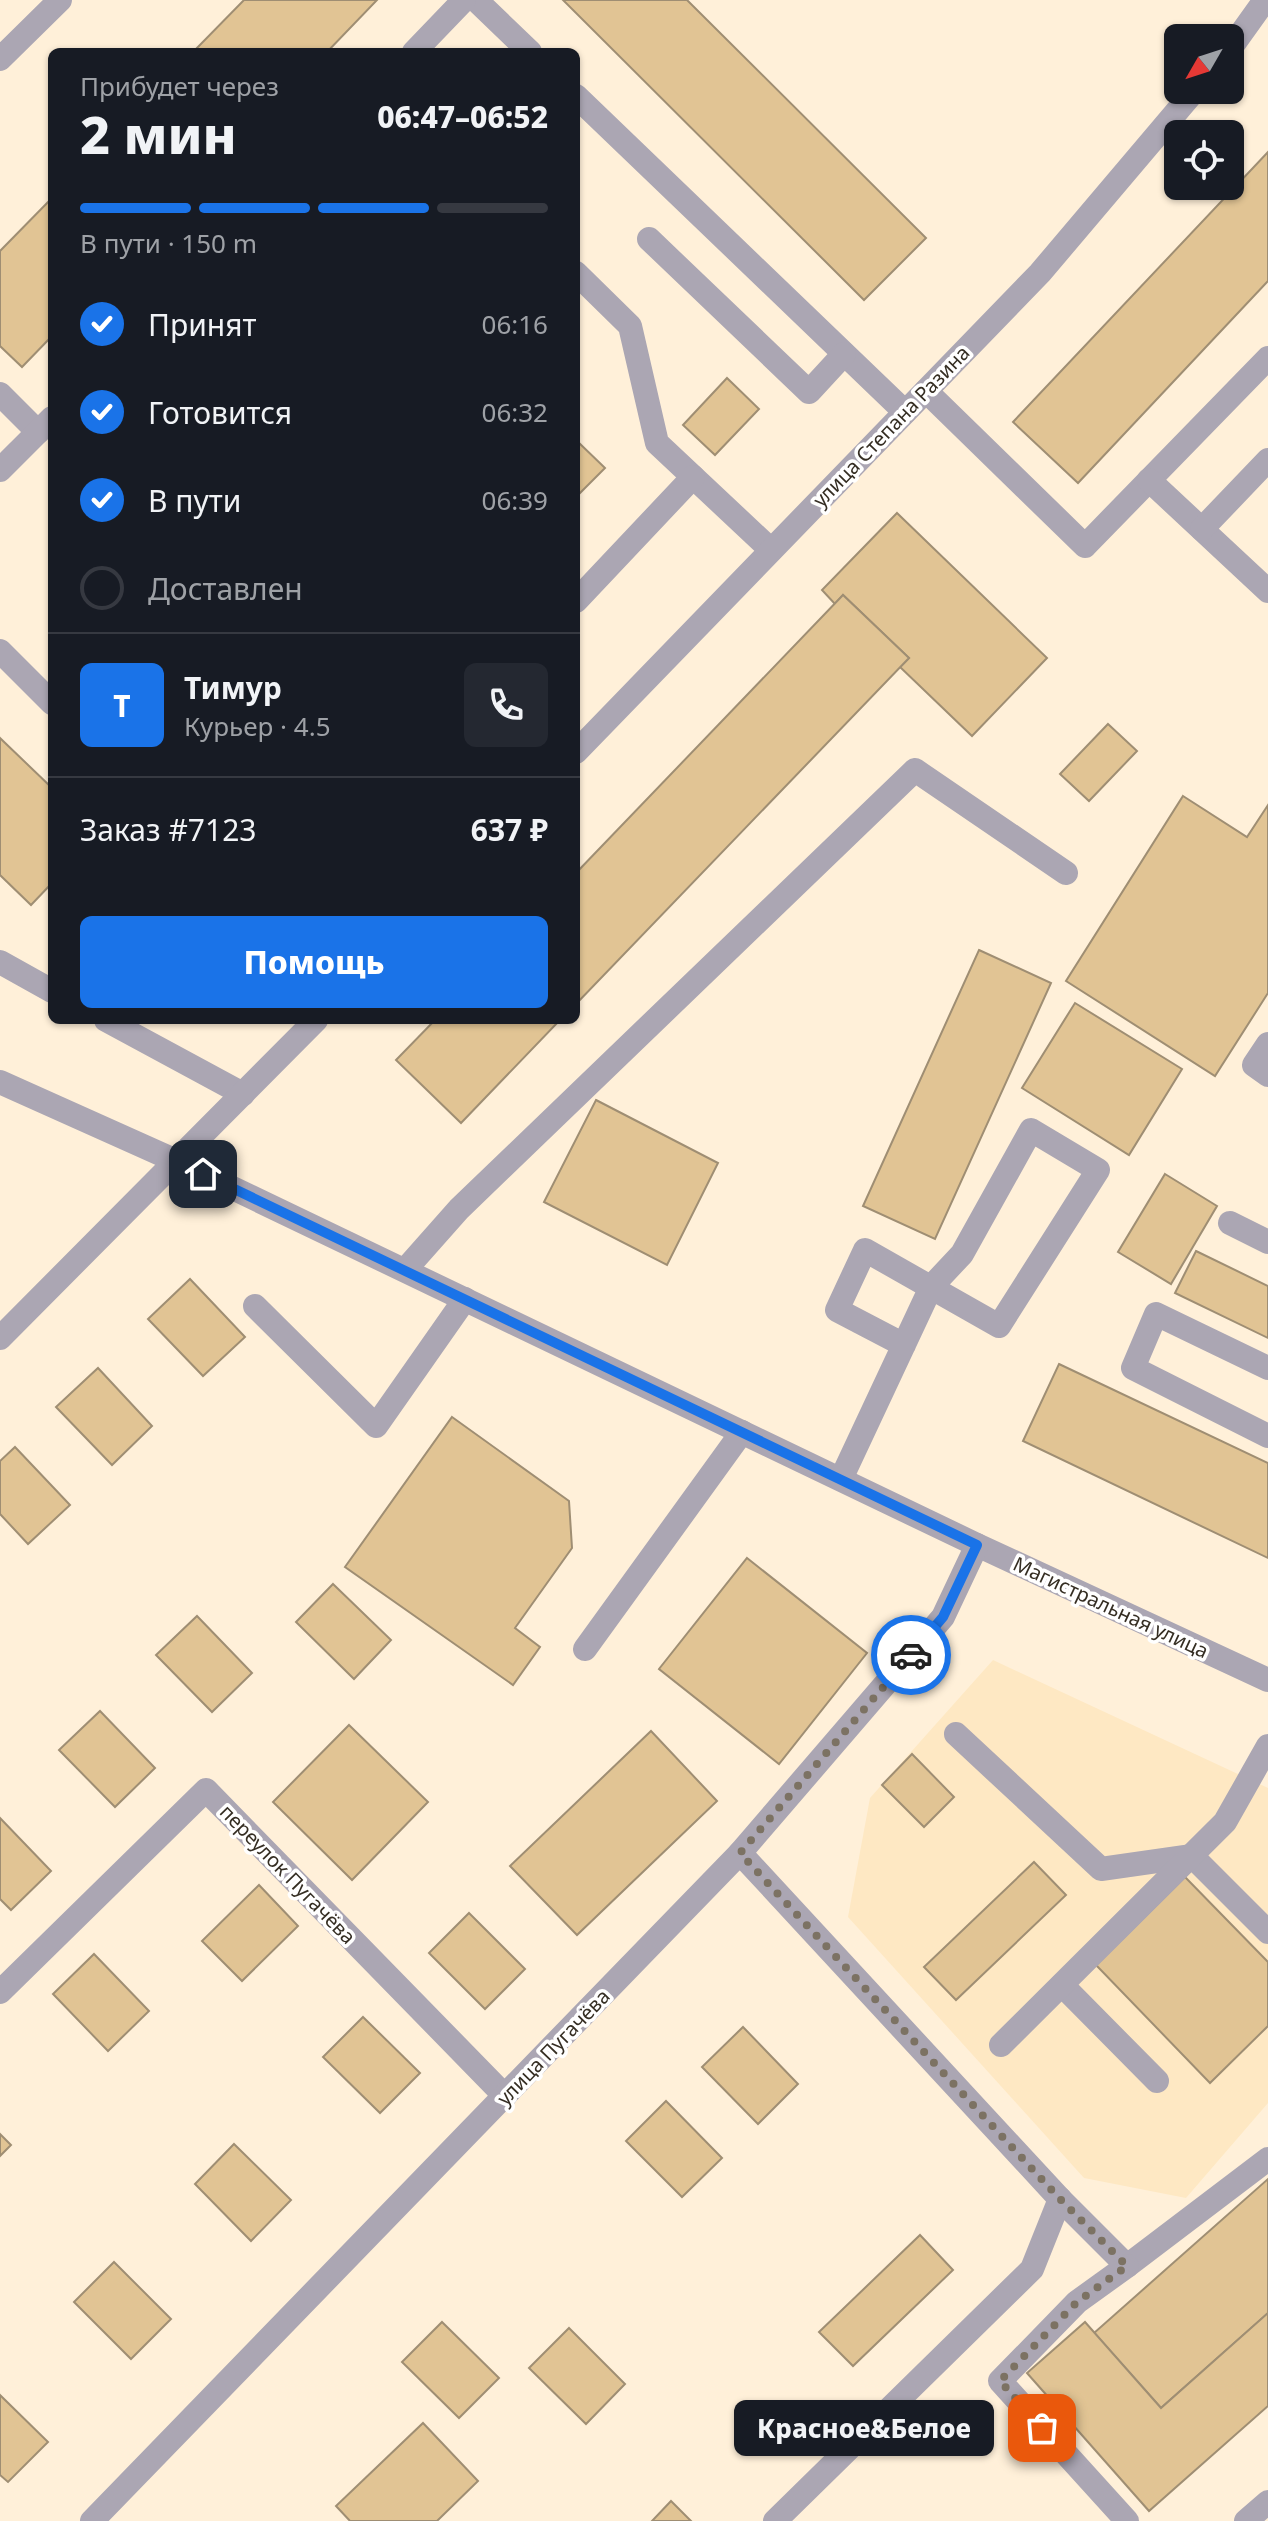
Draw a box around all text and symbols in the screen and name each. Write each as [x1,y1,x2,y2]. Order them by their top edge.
north arrow [1164,24,1244,104]
map controls [1164,24,1244,200]
text: Прибудет через [80,68,279,104]
text: 06:47–06:52 [377,96,548,137]
text: 2 мин [80,98,237,169]
button: locate [1164,120,1244,200]
text: В пути · 150 m [80,225,257,261]
icon: check [80,302,124,346]
text: Принят [148,304,257,345]
text: 06:16 [482,306,548,342]
street label: улица Степана Разина [807,339,975,513]
icon: check [80,390,124,434]
text: Готовится [148,392,292,433]
text: 06:32 [482,394,548,430]
icon: check [80,478,124,522]
text: В пути [148,480,241,521]
text: 06:39 [482,482,548,518]
text: Доставлен [148,568,303,609]
button: phone [464,663,548,747]
text: Тимур [184,667,282,708]
text: Т [113,685,131,726]
text: Курьер · 4.5 [184,708,331,744]
text: Заказ #7123 [80,809,256,850]
text: 637 ₽ [471,809,548,850]
button: Помощь [80,916,548,1008]
pin [169,1140,237,1208]
icon: home [181,1152,225,1196]
street label: Магистральная улица [1009,1550,1213,1664]
courier [871,1615,951,1695]
icon: car [889,1633,933,1677]
street label: переулок Пугачёва [214,1798,362,1950]
street label: улица Пугачёва [491,1983,615,2111]
pin [1008,2394,1076,2462]
callout: Красное&Белое [734,2400,994,2456]
icon: bag [1020,2406,1064,2450]
text: Красное&Белое [757,2410,971,2446]

